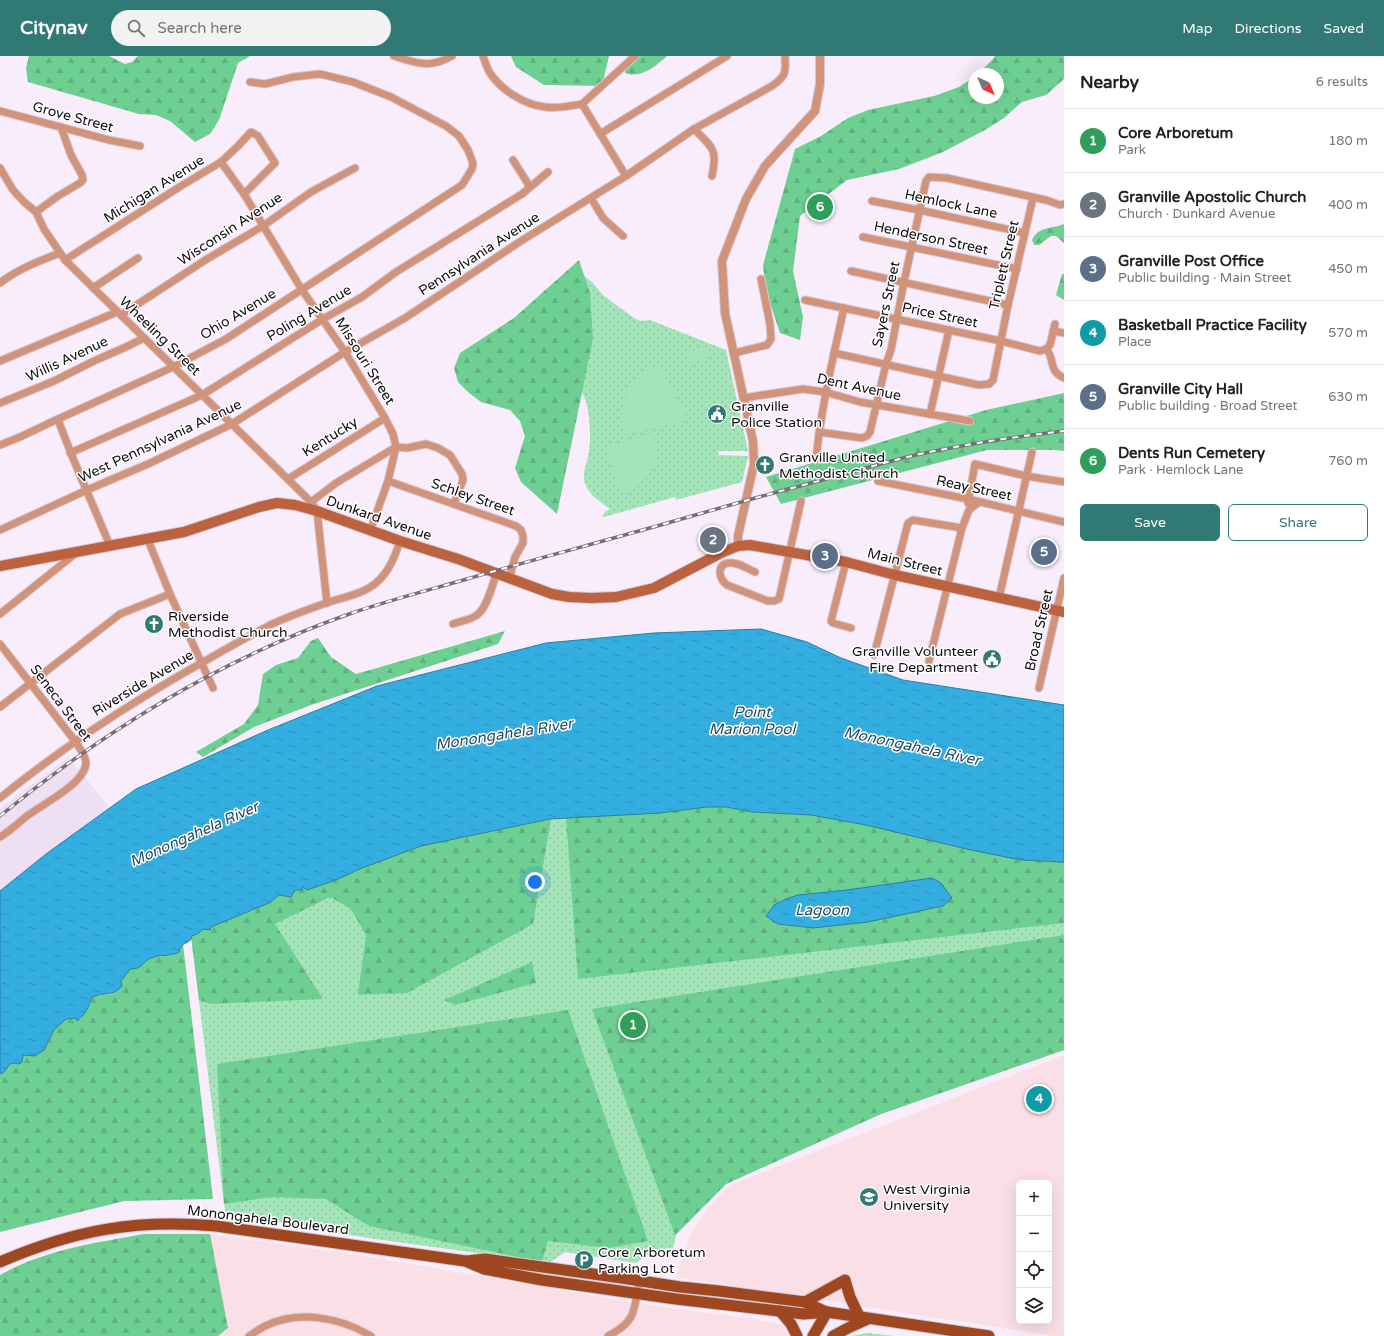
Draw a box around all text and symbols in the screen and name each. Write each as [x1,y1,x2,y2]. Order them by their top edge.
search box [111,10,391,46]
text: Citynav [20,17,87,39]
icon: search [125,17,147,39]
text: Search here [157,19,242,37]
text: Map [1182,20,1213,37]
text: Directions [1235,20,1302,37]
text: Saved [1324,20,1364,37]
north arrow [968,68,1004,104]
text: Nearby [1080,72,1139,93]
text: 6 results [1316,74,1368,90]
street label: Grove Street [31,98,116,136]
text: Core Arboretum [1118,124,1233,142]
text: 1 [1089,133,1097,149]
text: 180 m [1328,133,1368,149]
text: Park [1118,142,1146,158]
street label: Michigan Avenue [101,151,207,227]
street label: Hemlock Lane [903,186,999,222]
text: Granville Apostolic Church [1118,188,1306,206]
street label: Wisconsin Avenue [175,189,285,269]
pin: 6 [807,192,833,222]
text: 2 [1089,197,1097,213]
text: 400 m [1328,197,1368,213]
text: Church · Dunkard Avenue [1118,206,1275,222]
street label: Pennsylvania Avenue [415,209,543,299]
street label: Henderson Street [872,218,990,259]
street label: Triplett Street [985,218,1023,311]
text: Granville Post Office [1118,252,1264,270]
street label: Sayers Street [869,259,904,349]
text: 3 [1089,261,1097,277]
text: 450 m [1328,261,1368,277]
text: Public building · Main Street [1118,270,1291,286]
street label: Poling Avenue [264,281,354,345]
street label: Ohio Avenue [197,285,279,343]
street label: Wheeling Street [116,293,205,380]
street label: Price Street [901,299,980,331]
street label: Missouri Street [331,314,399,408]
text: Basketball Practice Facility [1118,316,1307,334]
text: 4 [1089,325,1097,341]
text: 570 m [1328,325,1368,341]
street label: Willis Avenue [23,333,111,385]
text: Place [1118,334,1151,350]
street label: Dent Avenue [815,370,903,404]
text: Granville City Hall [1118,380,1243,398]
text: 5 [1089,389,1097,405]
text: 630 m [1328,389,1368,405]
street label: West Pennsylvania Avenue [76,396,244,486]
place label: Granville Police Station [731,398,822,431]
text: Public building · Broad Street [1118,398,1298,414]
public building icon: Granville Police Station [706,403,728,425]
street label: Kentucky [299,413,361,461]
text: Dents Run Cemetery [1118,444,1265,462]
place label: Granville United Methodist Church [779,449,898,482]
text: 6 [1089,453,1097,469]
text: 760 m [1328,453,1368,469]
church icon: Granville United Methodist Church [754,454,776,476]
text: Park · Hemlock Lane [1118,462,1243,478]
street label: Reay Street [935,472,1014,504]
street label: Schley Street [429,475,518,519]
street label: Dunkard Avenue [324,492,434,544]
button: Save [1080,504,1220,541]
button: Share [1228,504,1368,541]
pin: 2 [700,525,726,555]
pin: 5 [1031,537,1057,567]
pin: 3 [812,541,838,571]
street label: Main Street [866,544,945,580]
street label: Broad Street [1021,587,1057,673]
place label: Riverside Methodist Church [168,608,287,641]
church icon: Riverside Methodist Church [143,613,165,635]
place label: Granville Volunteer Fire Department [852,643,979,676]
street label: Riverside Avenue [89,646,197,720]
public building icon: Granville Volunteer Fire Department [981,648,1003,670]
street label: Seneca Street [27,661,96,745]
water label: Point Marion Pool [709,703,797,738]
water label: Monongahela River [434,714,576,754]
water label: Monongahela River [842,723,984,770]
water label: Monongahela River [127,797,263,870]
your location [525,872,545,892]
water label: Lagoon [795,901,850,919]
pin: 1 [620,1010,646,1040]
pin: 4 [1026,1084,1052,1114]
map controls [1016,1180,1052,1324]
button: + [1016,1180,1052,1216]
place label: West Virginia University [883,1181,971,1214]
school or university icon: West Virginia University [858,1186,880,1208]
street label: Monongahela Boulevard [186,1202,350,1238]
button: − [1016,1216,1052,1252]
place label: Core Arboretum Parking Lot [598,1244,706,1277]
parking icon: Core Arboretum Parking Lot [573,1249,595,1271]
button: locate [1016,1252,1052,1288]
button: layers [1016,1288,1052,1324]

